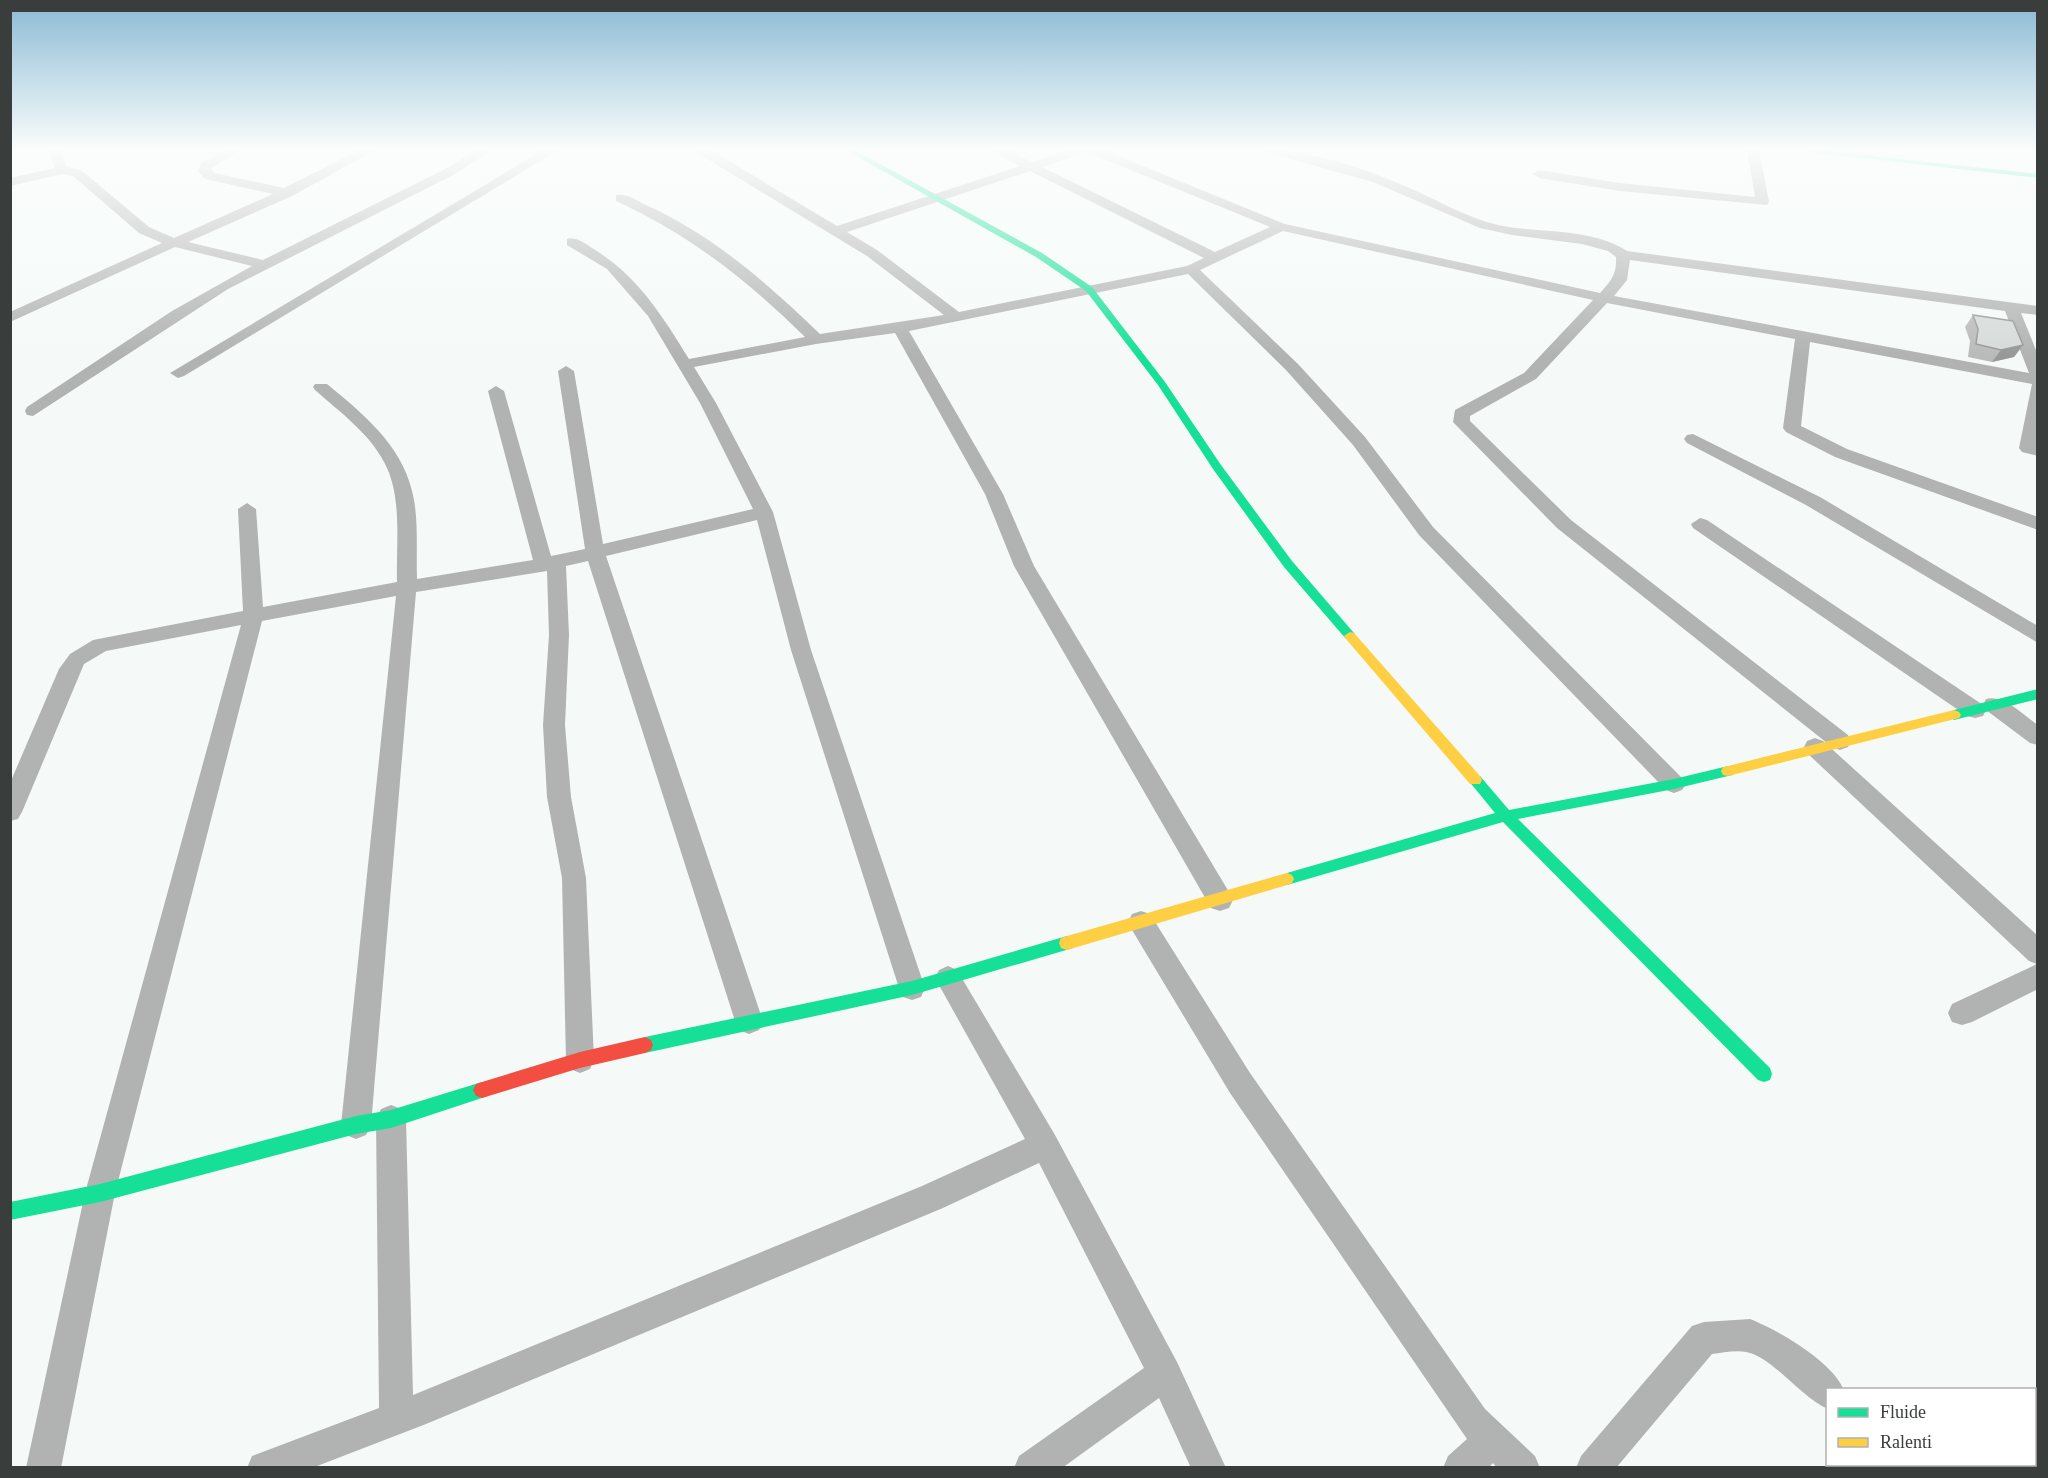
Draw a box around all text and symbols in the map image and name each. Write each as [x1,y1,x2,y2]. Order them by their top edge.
legend [1826,1388,2036,1466]
text: Fluide [1880,1402,1926,1422]
text: Ralenti [1880,1432,1932,1452]

